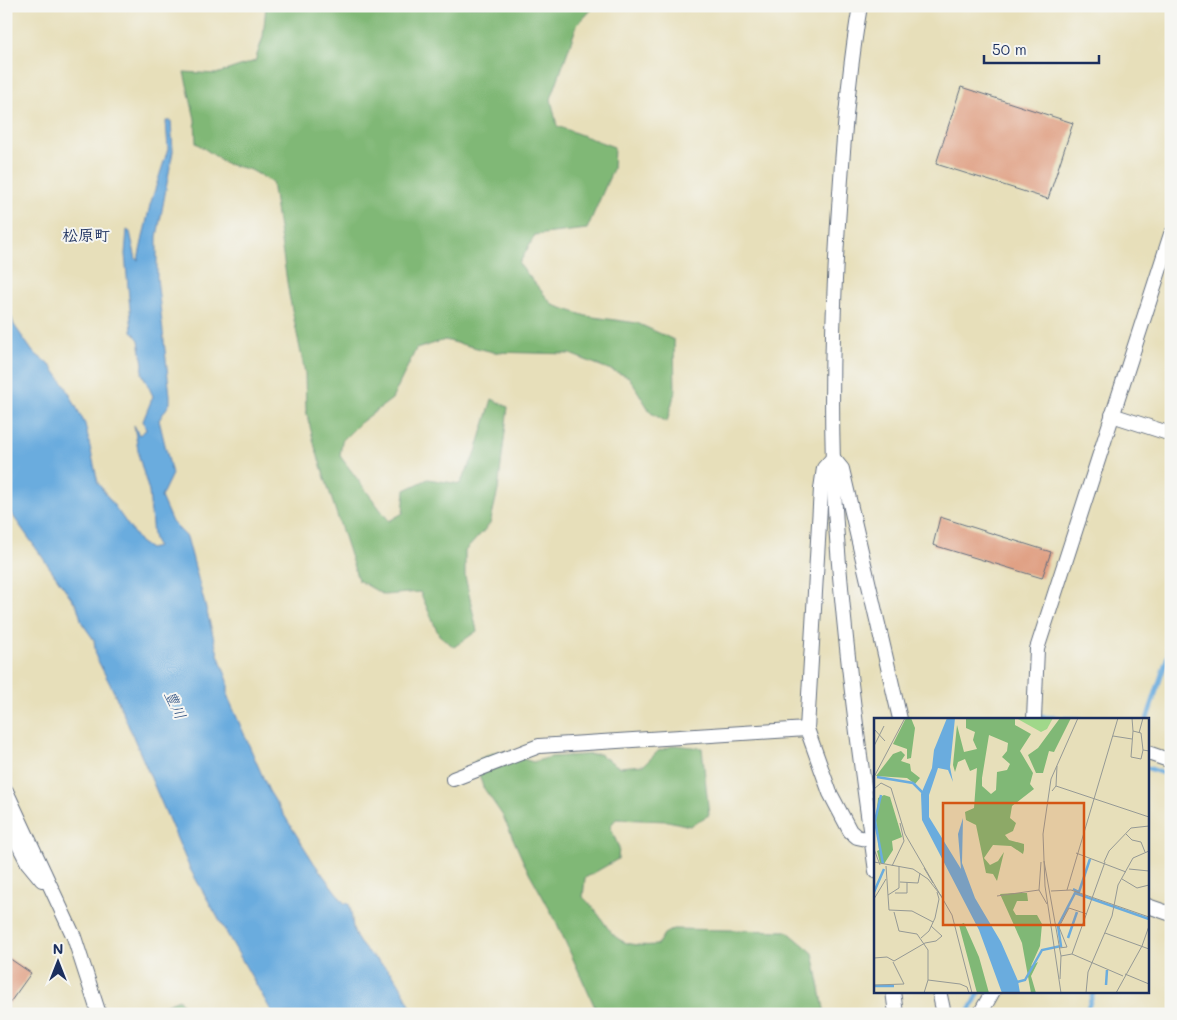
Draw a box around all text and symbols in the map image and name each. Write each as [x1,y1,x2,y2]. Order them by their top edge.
scale bar [984,32,1100,64]
text: 50 m [992,39,1027,59]
district label: 松原町 [62,224,110,245]
water label: 豊川 [161,687,191,722]
inset map [874,718,1150,992]
north arrow [32,938,82,988]
text: N [53,939,63,958]

